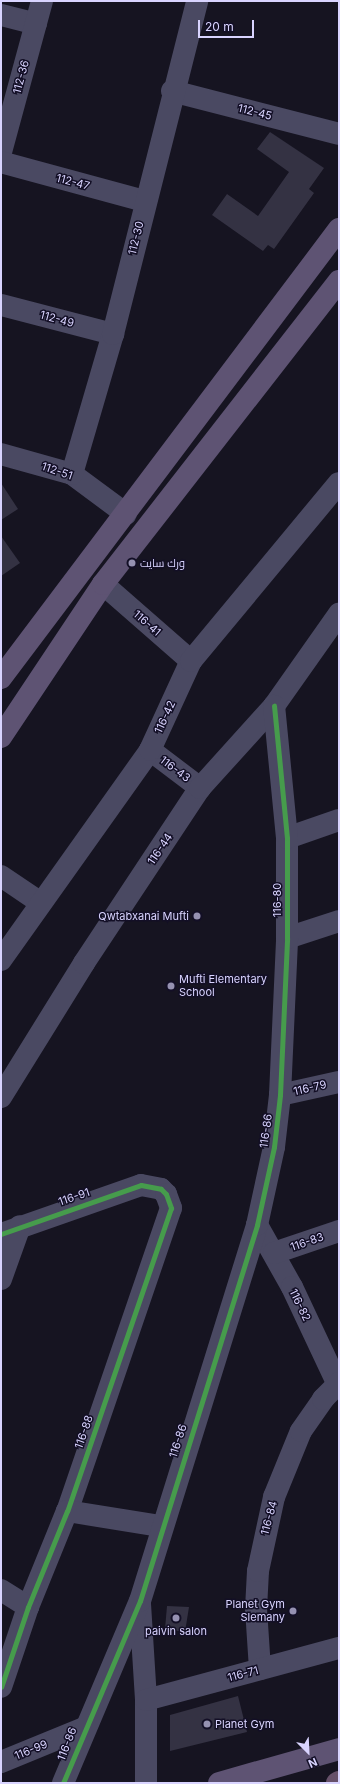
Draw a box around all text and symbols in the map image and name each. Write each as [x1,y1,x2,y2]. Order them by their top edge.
scale bar [200,12,256,38]
text: 20 m [205,19,234,34]
street label: 112-36 [10,59,32,95]
street label: 112-45 [237,101,273,123]
street label: 112-47 [55,171,91,193]
street label: 112-30 [125,220,147,256]
street label: 112-49 [39,308,75,330]
street label: 112-51 [40,460,74,482]
place label: ورك سايت [140,556,185,570]
marker: ورك سايت [127,558,137,568]
street label: 116-41 [131,607,163,639]
street label: 116-42 [152,699,178,735]
street label: 116-43 [157,753,193,785]
street label: 116-44 [145,831,175,867]
street label: 116-80 [270,883,284,917]
place label: Qwtabxanai Mufti [98,909,189,923]
marker: Qwtabxanai Mufti [192,911,202,921]
place label: Mufti Elementary School [179,973,267,999]
marker: Mufti Elementary School [166,981,176,991]
street label: 116-79 [292,1078,328,1098]
street label: 116-86 [257,1113,275,1149]
street label: 116-91 [57,1186,91,1208]
street label: 116-83 [289,1230,325,1254]
street label: 116-82 [287,1287,313,1323]
street label: 116-88 [72,1414,96,1450]
street label: 116-86 [166,1423,190,1459]
street label: 116-84 [258,1500,280,1536]
place label: Planet Gym Slemany [226,1598,285,1624]
marker: Planet Gym Slemany [288,1606,298,1616]
marker: paivin salon [171,1613,181,1623]
place label: paivin salon [145,1624,207,1638]
street label: 116-71 [226,1664,260,1684]
place label: Planet Gym [215,1717,274,1731]
marker: Planet Gym [202,1719,212,1729]
street label: 116-86 [55,1726,79,1762]
north arrow [288,1732,328,1772]
street label: 116-99 [13,1737,49,1763]
text: N [306,1755,320,1771]

